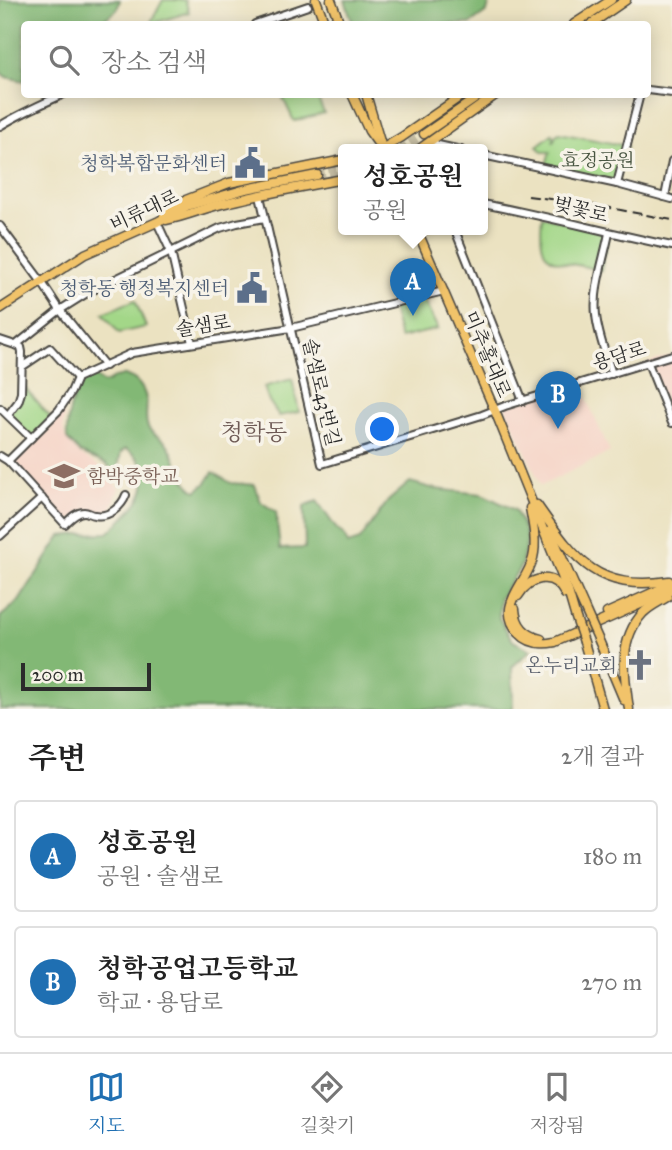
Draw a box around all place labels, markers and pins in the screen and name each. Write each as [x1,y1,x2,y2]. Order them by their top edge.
public building icon: 청학복합문화센터 [233,146,267,180]
place label: 청학복합문화센터 [80,152,227,175]
pin: A [390,258,436,316]
public building icon: 청학동 행정복지센터 [235,271,269,305]
place label: 청학동 행정복지센터 [60,277,229,300]
pin: B [535,371,581,429]
school or university icon: 함박중학교 [47,459,81,493]
place label: 함박중학교 [87,465,179,488]
church icon: 온누리교회 [623,648,657,682]
place label: 온누리교회 [525,654,617,677]

